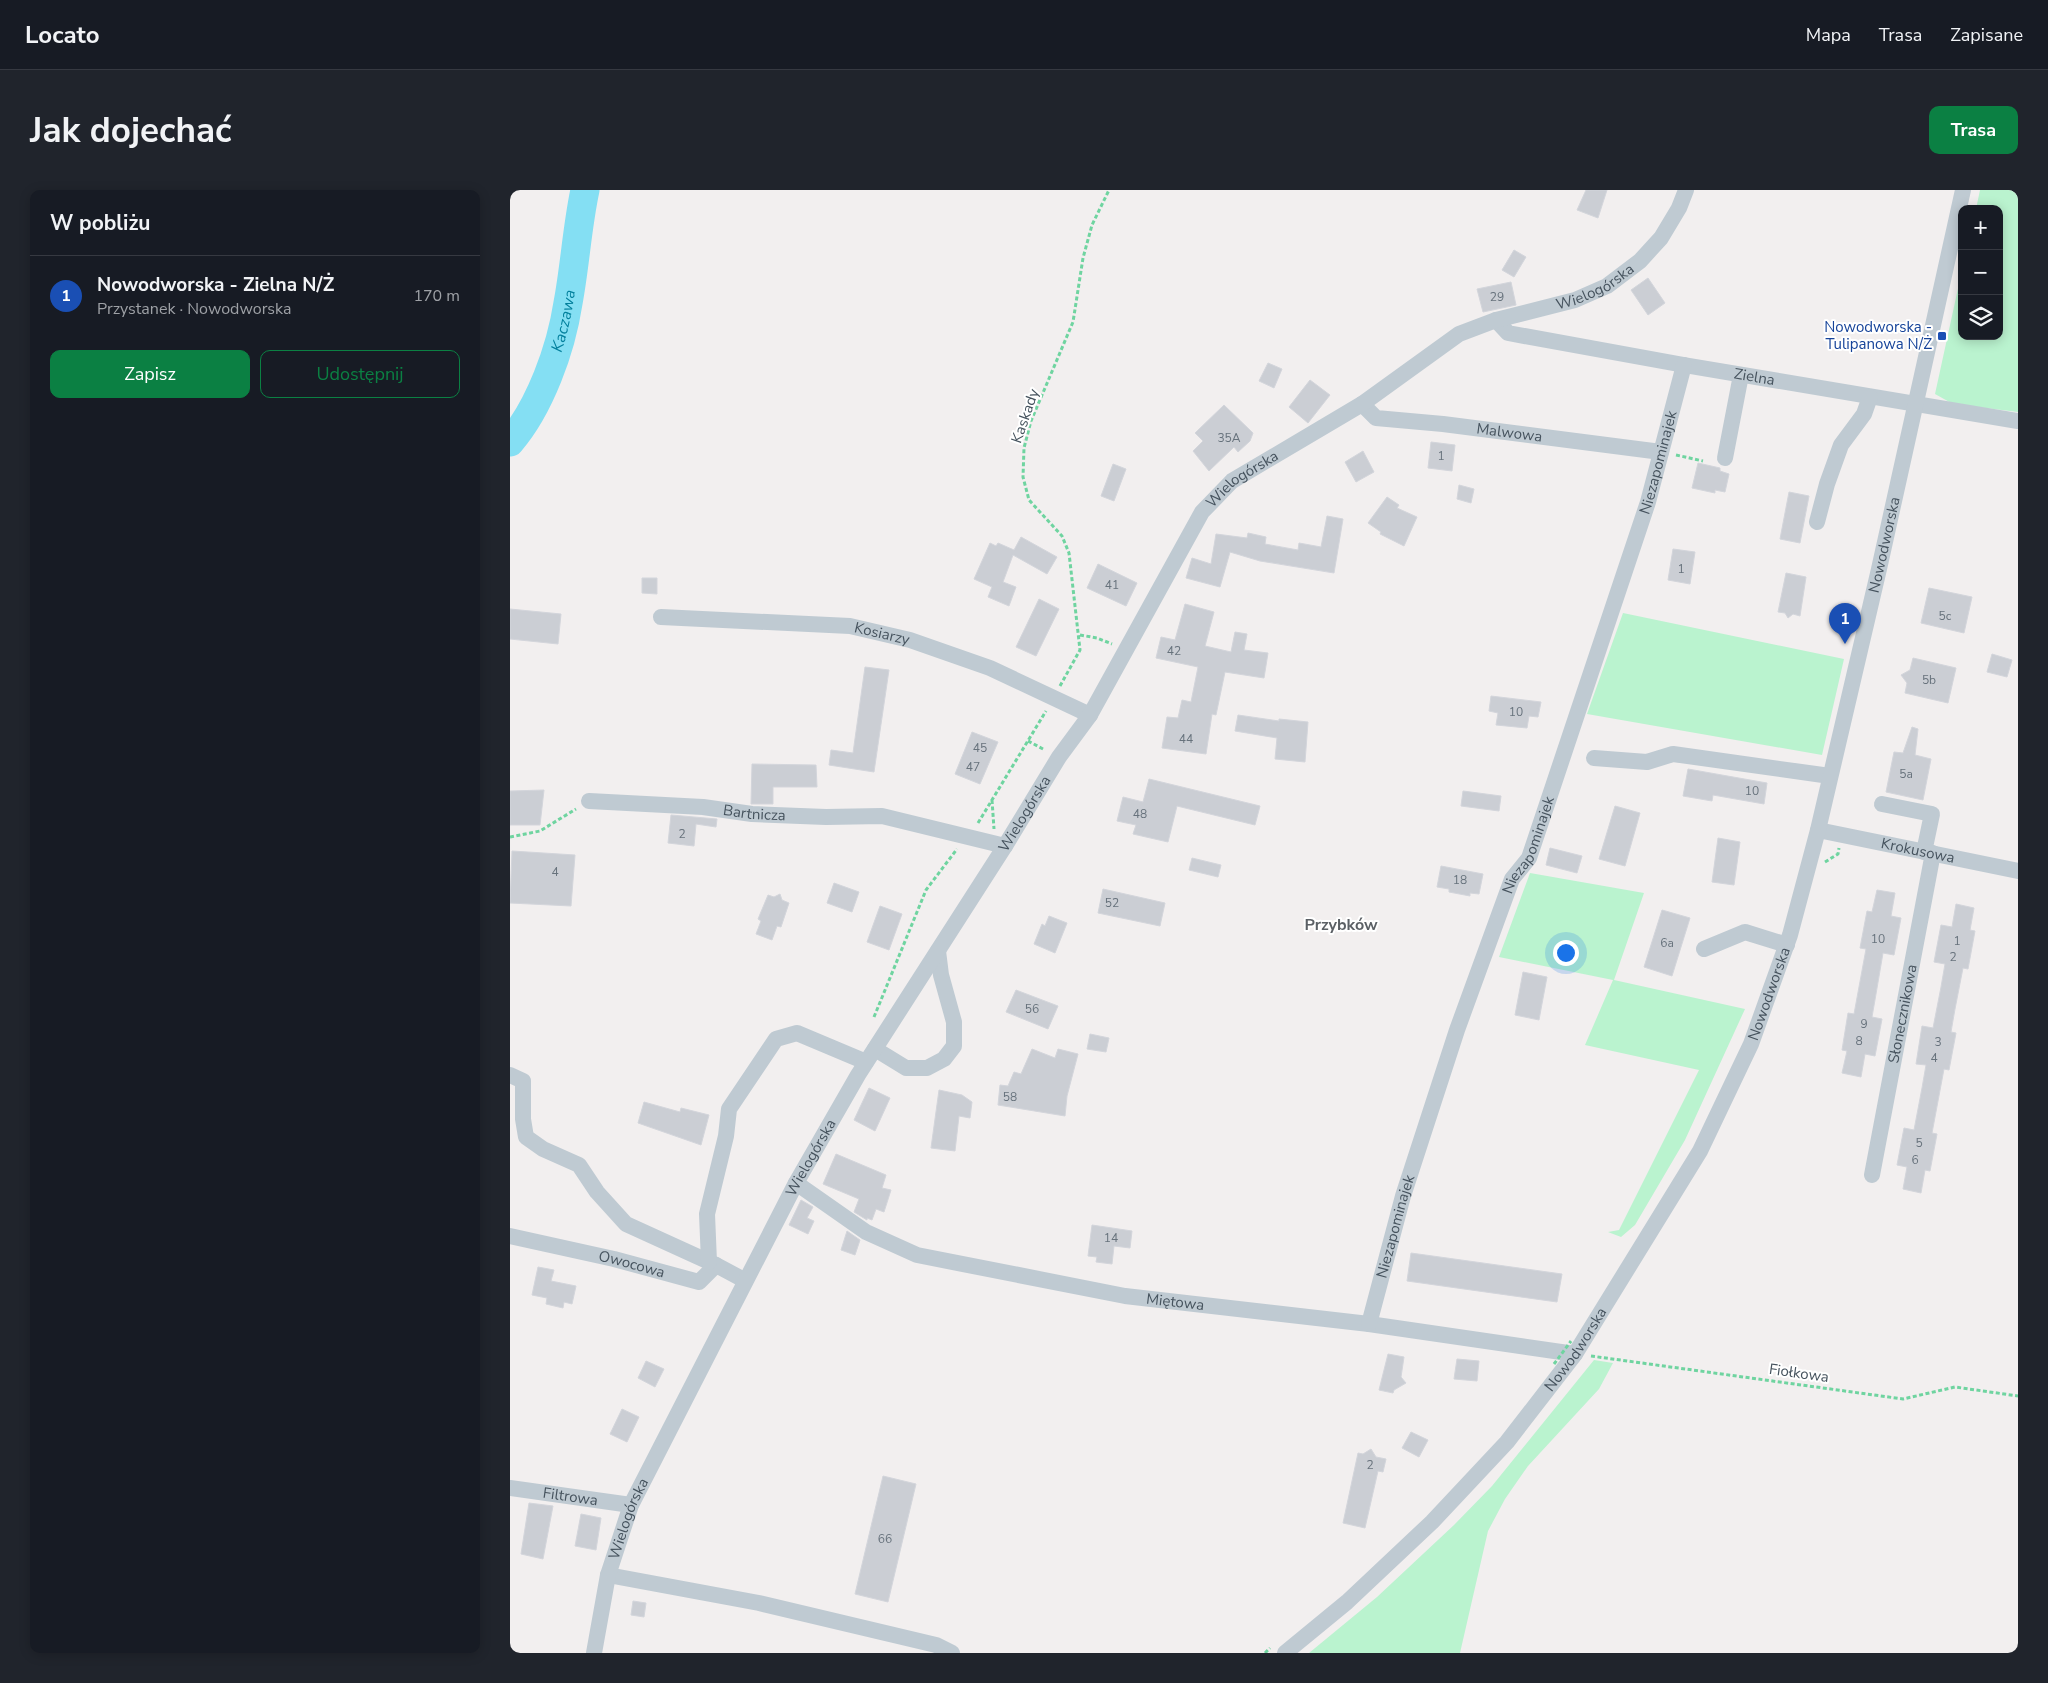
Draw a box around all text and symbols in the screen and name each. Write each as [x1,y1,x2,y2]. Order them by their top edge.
text: Locato [25,19,100,51]
text: Mapa [1806,23,1851,47]
text: Trasa [1879,23,1922,47]
text: Zapisane [1950,23,2023,47]
button: Trasa [1929,106,2018,154]
text: Jak dojechać [30,107,232,154]
map controls [1958,205,2003,340]
button: + [1958,205,2003,250]
text: W pobliżu [50,209,151,237]
button: − [1958,250,2003,295]
street label: Wielogórska [1554,259,1638,314]
text: Nowodworska - Zielna N/Ż [97,272,334,298]
text: 1 [61,285,71,307]
text: 170 m [413,285,460,307]
water label: Kaczawa [546,288,581,355]
house number: 29 [1490,289,1504,305]
button: layers [1958,295,2003,340]
text: Przystanek · Nowodworska [97,298,291,320]
place label: Nowodworska - Tulipanowa N/Ż [1824,317,1932,354]
marker: Nowodworska - Tulipanowa N/Ż [1936,330,1948,342]
button: Zapisz [50,350,250,398]
button: Udostępnij [260,350,460,398]
street label: Zielna [1732,364,1776,390]
street label: Kaskady [1006,386,1044,446]
street label: Niezapominajek [1635,408,1682,517]
street label: Malwowa [1475,418,1544,447]
house number: 35A [1217,430,1241,446]
street label: Wielogórska [1201,446,1282,512]
house number: 1 [1437,448,1445,464]
street label: Nowodworska [1864,495,1905,595]
house number: 1 [1677,561,1685,577]
house number: 41 [1105,577,1119,593]
pin: 1 [1829,603,1861,644]
house number: 5c [1939,608,1952,624]
street label: Kosiarzy [852,617,912,650]
house number: 42 [1167,643,1181,659]
house number: 5b [1922,672,1936,688]
house number: 10 [1509,704,1523,720]
house number: 44 [1179,731,1193,747]
house number: 45 [973,740,987,756]
house number: 47 [966,759,980,775]
house number: 5a [1899,766,1913,782]
street label: Wielogórska [994,772,1055,856]
house number: 10 [1745,783,1759,799]
street label: Niezapominajek [1498,793,1559,896]
street label: Bartnicza [722,800,786,825]
house number: 48 [1133,806,1147,822]
house number: 2 [678,826,686,842]
street label: Krokusowa [1879,833,1957,868]
house number: 4 [551,864,559,880]
house number: 18 [1453,872,1467,888]
house number: 52 [1105,895,1119,911]
district label: Przybków [1304,914,1378,936]
house number: 10 [1871,931,1885,947]
house number: 1 [1953,933,1961,949]
house number: 6a [1660,935,1674,951]
your location [1553,940,1579,966]
street label: Nowodworska [1743,945,1795,1043]
house number: 2 [1949,949,1957,965]
street label: Słonecznikowa [1883,963,1922,1065]
house number: 56 [1025,1001,1039,1017]
house number: 9 [1860,1016,1868,1032]
house number: 8 [1855,1033,1863,1049]
house number: 3 [1934,1034,1942,1050]
house number: 4 [1930,1050,1938,1066]
house number: 58 [1003,1089,1017,1105]
street label: Wielogórska [781,1115,841,1200]
house number: 5 [1915,1135,1923,1151]
house number: 6 [1911,1152,1919,1168]
street label: Niezapominajek [1372,1172,1419,1280]
house number: 14 [1104,1230,1118,1246]
street label: Owocowa [597,1246,667,1282]
street label: Miętowa [1145,1289,1205,1315]
street label: Nowodworska [1540,1304,1611,1396]
street label: Fiołkowa [1768,1359,1830,1387]
house number: 2 [1366,1457,1374,1473]
street label: Wielogórska [604,1475,653,1562]
street label: Filtrowa [542,1483,599,1510]
house number: 66 [878,1531,892,1547]

